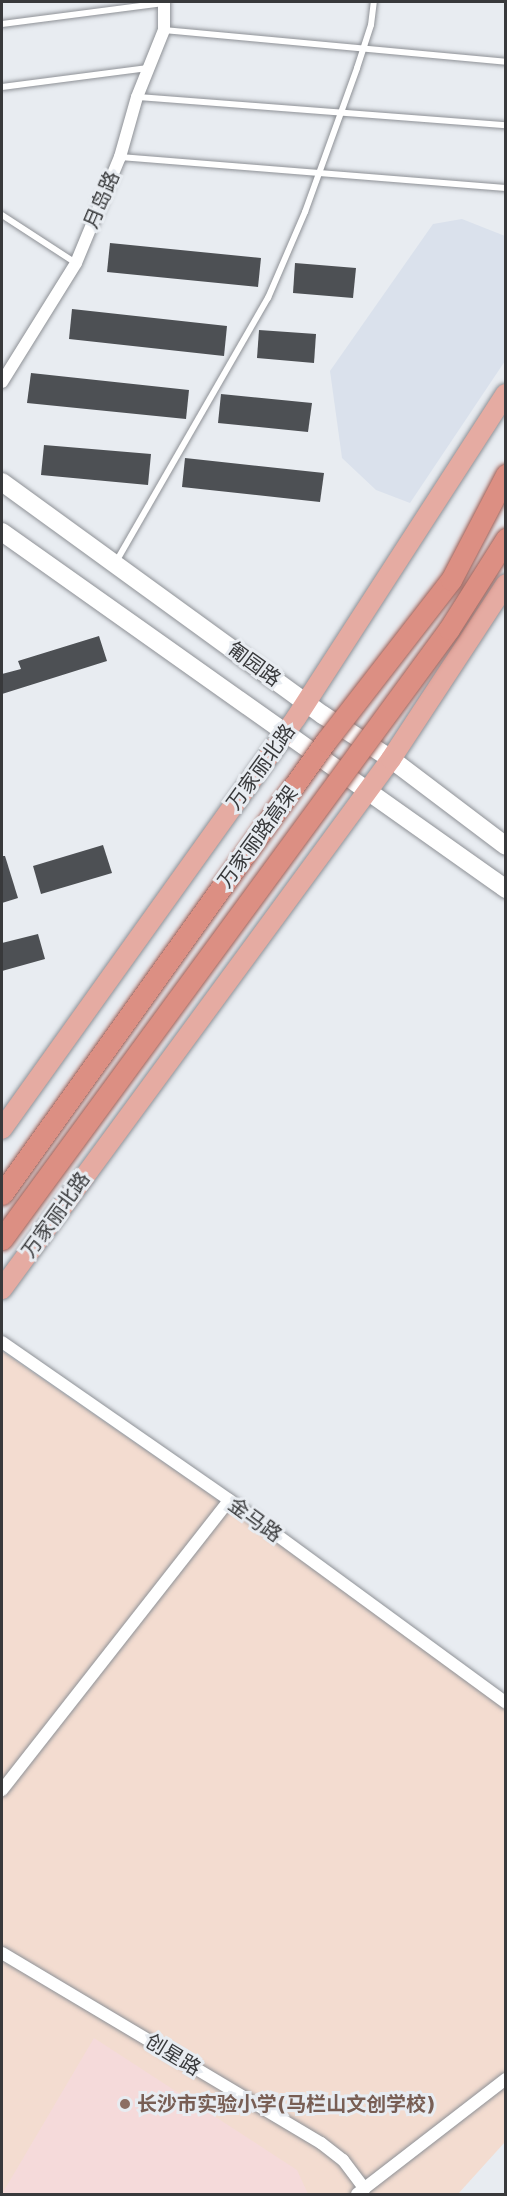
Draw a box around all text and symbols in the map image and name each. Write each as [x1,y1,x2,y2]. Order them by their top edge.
street label: 月岛路 [79,168,125,232]
street label: 匍园路 [223,637,285,691]
street label: 万家丽北路 [222,719,300,815]
street label: 万家丽路高架 [213,781,303,893]
street label: 万家丽北路 [17,1167,95,1263]
street label: 金马路 [224,1493,286,1547]
street label: 创星路 [141,2029,205,2081]
place label: 长沙市实验小学(马栏山文创学校) [137,2092,435,2116]
marker: 长沙市实验小学(马栏山文创学校) [118,2097,132,2111]

